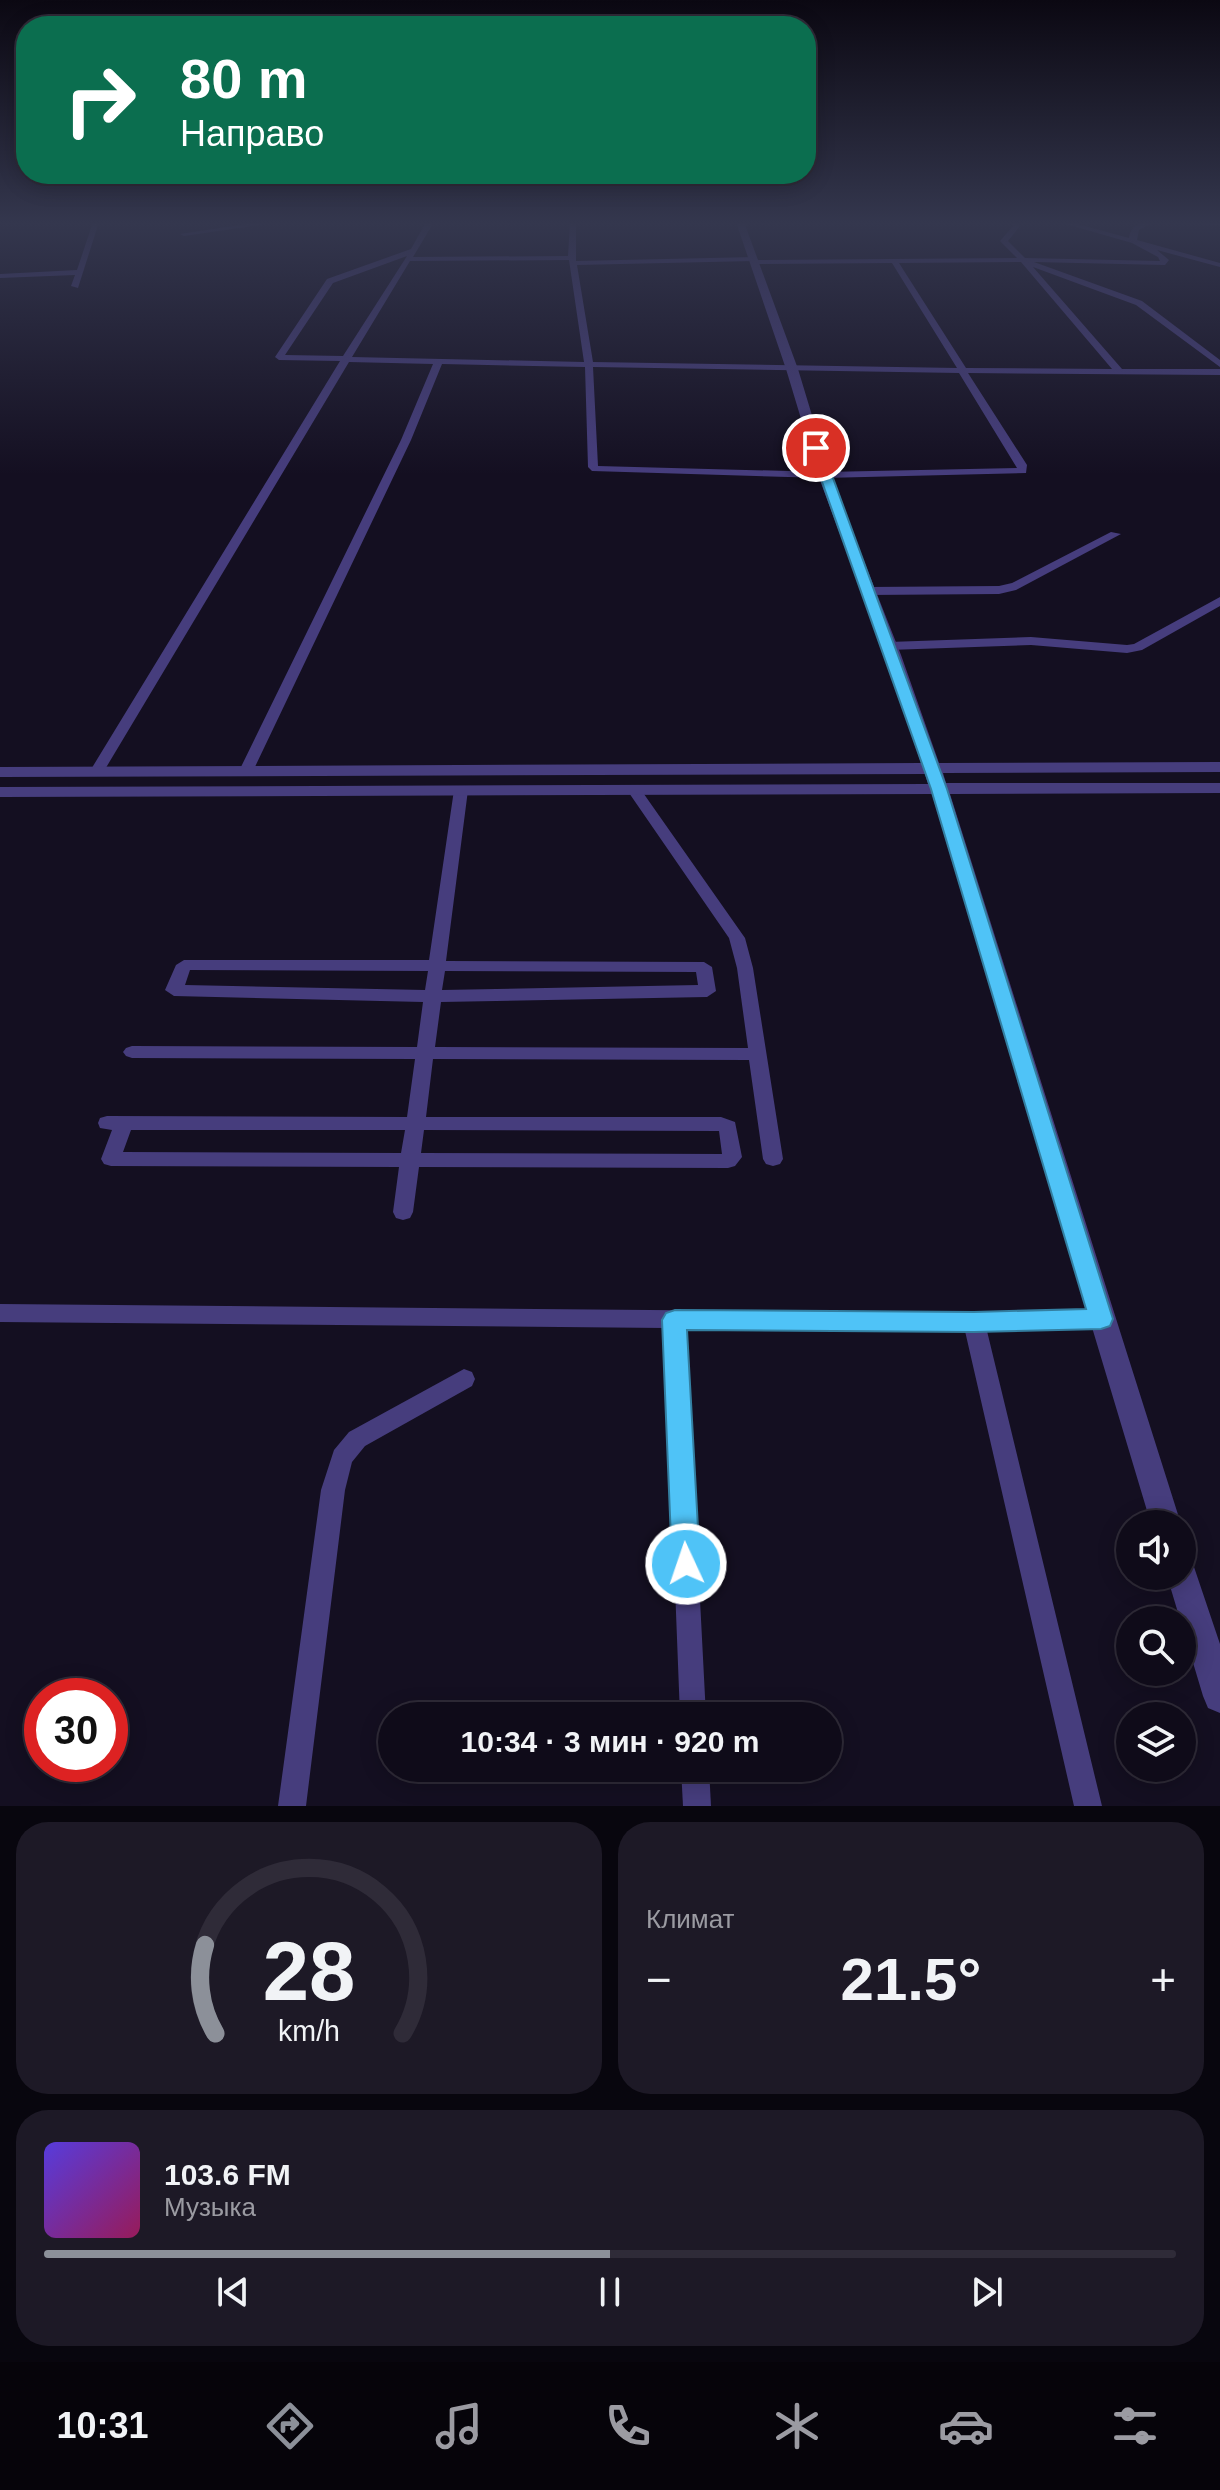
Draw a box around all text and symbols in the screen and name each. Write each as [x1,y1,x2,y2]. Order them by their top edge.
text: 80 m [180,47,308,110]
icon: right [48,48,152,152]
text: Направо [180,113,324,154]
pin [782,414,850,482]
icon: arrive [794,426,838,470]
map controls [1116,1510,1196,1782]
button: sound [1116,1510,1196,1590]
position arrow [644,1522,728,1606]
button: search [1116,1606,1196,1686]
speed limit sign: 30 [24,1678,128,1782]
button: layers [1116,1702,1196,1782]
text: 10:34 · 3 мин · 920 m [461,1725,759,1758]
text: Климат [646,1904,735,1934]
text: 28 [263,1925,355,2018]
text: 21.5° [841,1946,981,2013]
text: − [646,1955,672,2004]
text: + [1150,1955,1176,2004]
text: km/h [278,2015,340,2047]
text: 103.6 FM [164,2158,291,2191]
text: Музыка [164,2192,256,2222]
icon: previous [211,2270,255,2314]
icon: pause [588,2270,632,2314]
icon: next [965,2270,1009,2314]
icon: directions [262,2398,318,2454]
icon: music [431,2398,487,2454]
icon: phone [600,2398,656,2454]
icon: climate [769,2398,825,2454]
icon: car [938,2398,994,2454]
icon: filters [1107,2398,1163,2454]
text: 10:31 [57,2405,149,2446]

